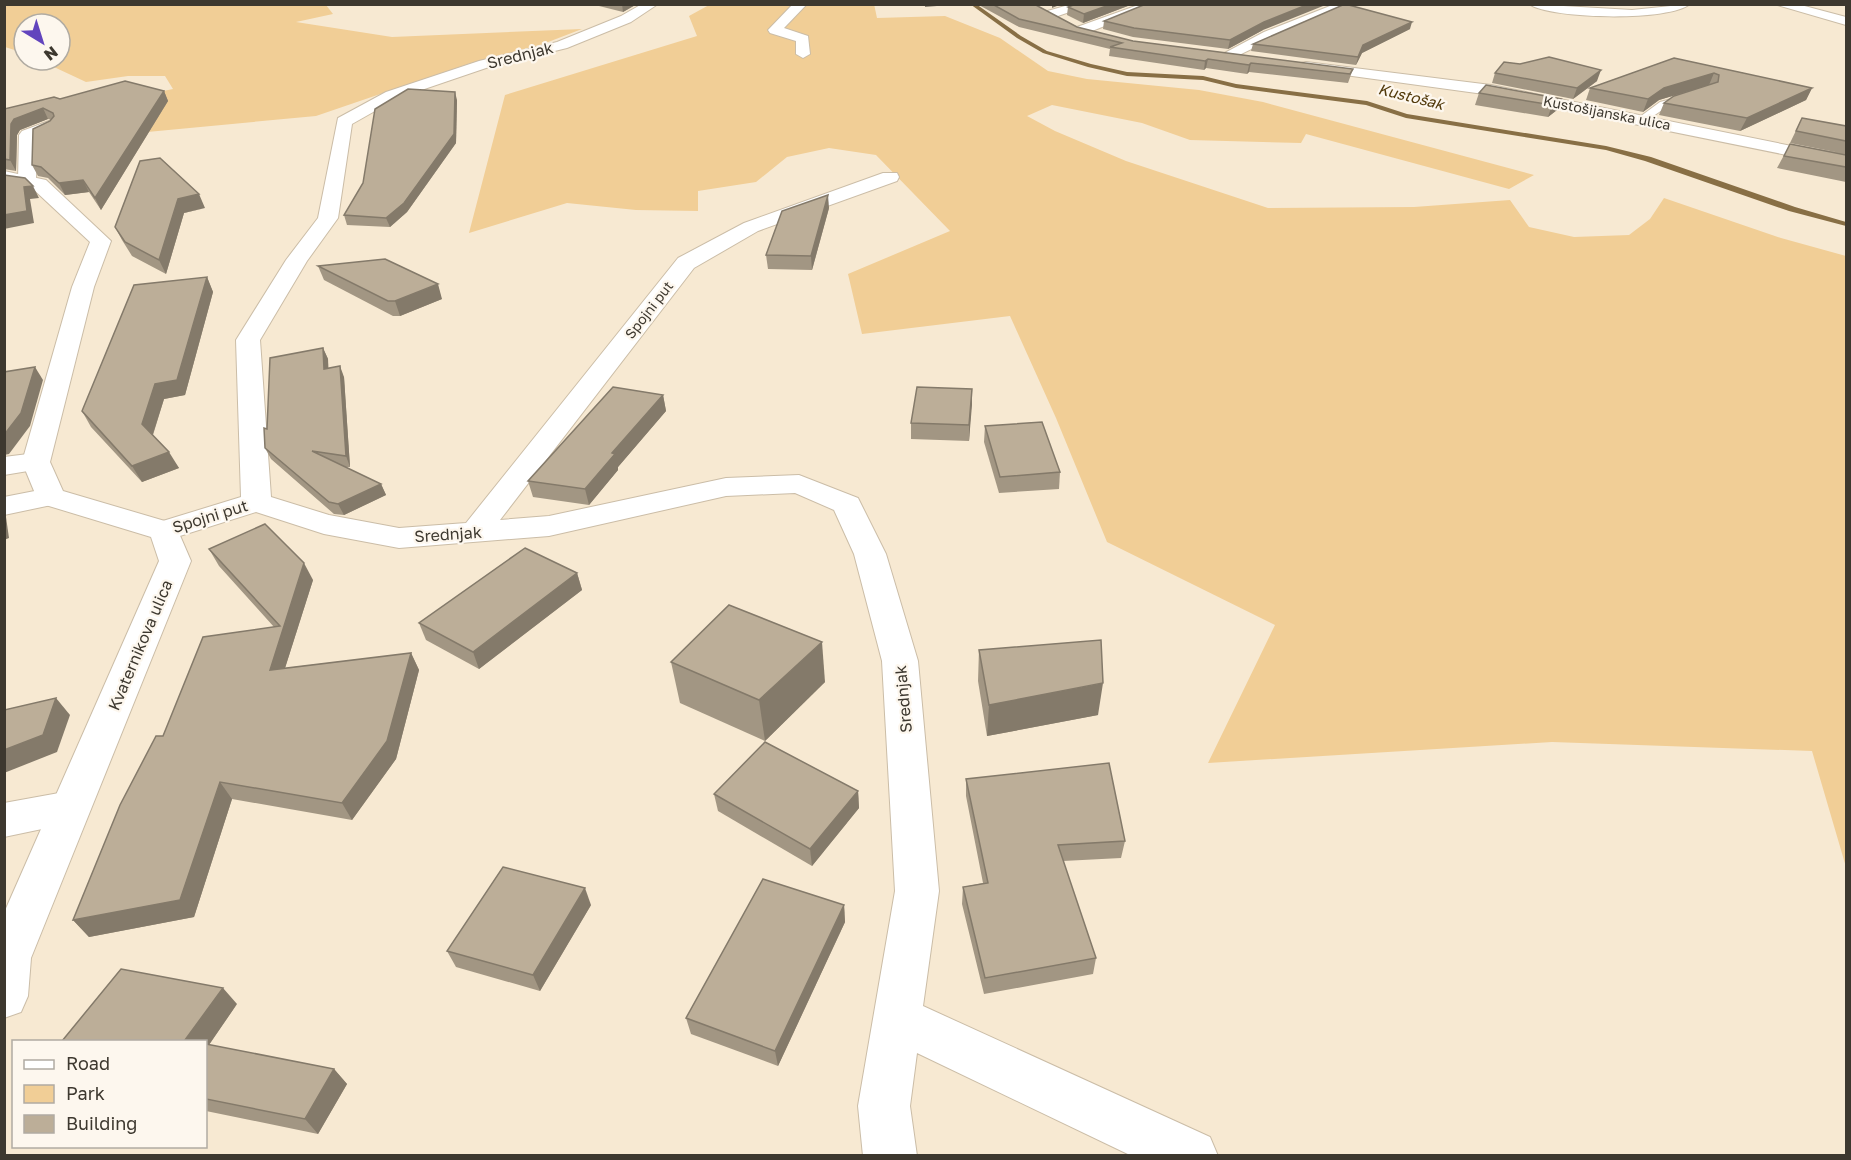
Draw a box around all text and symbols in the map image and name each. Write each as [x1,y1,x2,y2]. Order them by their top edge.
north arrow [12,12,72,72]
street label: Srednjak [485,37,555,73]
text: N [40,42,62,65]
water label: Kustošak [1377,79,1447,113]
street label: Kustošijanska ulica [1542,92,1672,133]
street label: Spojni put [621,278,676,342]
street label: Spojni put [170,495,250,537]
street label: Srednjak [414,522,482,546]
street label: Kvaternikova ulica [103,577,177,713]
street label: Srednjak [890,664,916,734]
legend [12,1040,207,1148]
text: Road [66,1052,110,1074]
text: Park [66,1082,105,1104]
text: Building [66,1112,137,1134]

